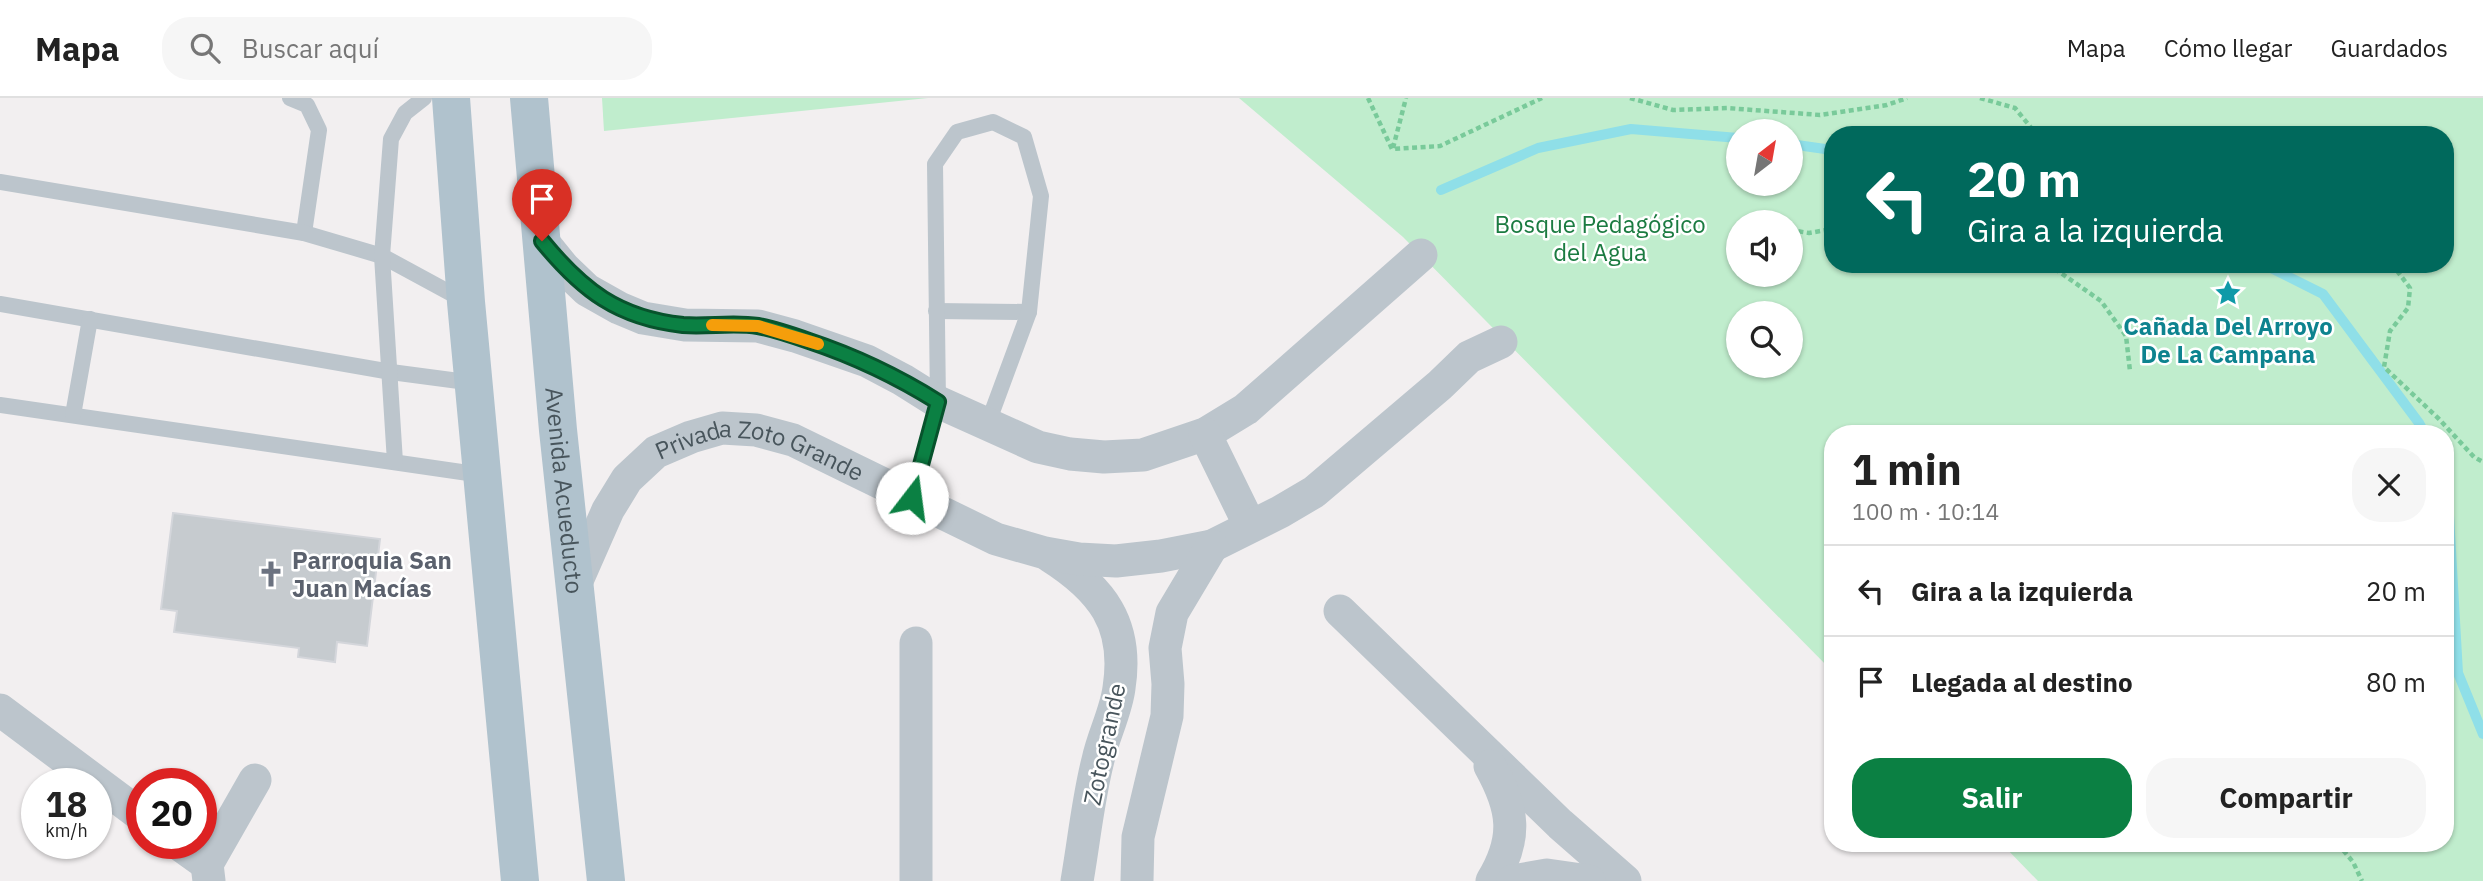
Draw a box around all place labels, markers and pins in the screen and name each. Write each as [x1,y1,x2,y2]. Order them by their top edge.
pin [512,169,572,241]
place icon: Cañada Del Arroyo De La Campana [2213,278,2243,308]
place label: Cañada Del Arroyo De La Campana [2123,310,2333,370]
place label: Parroquia San Juan Macías [292,544,452,604]
church icon: Parroquia San Juan Macías [256,559,286,589]

